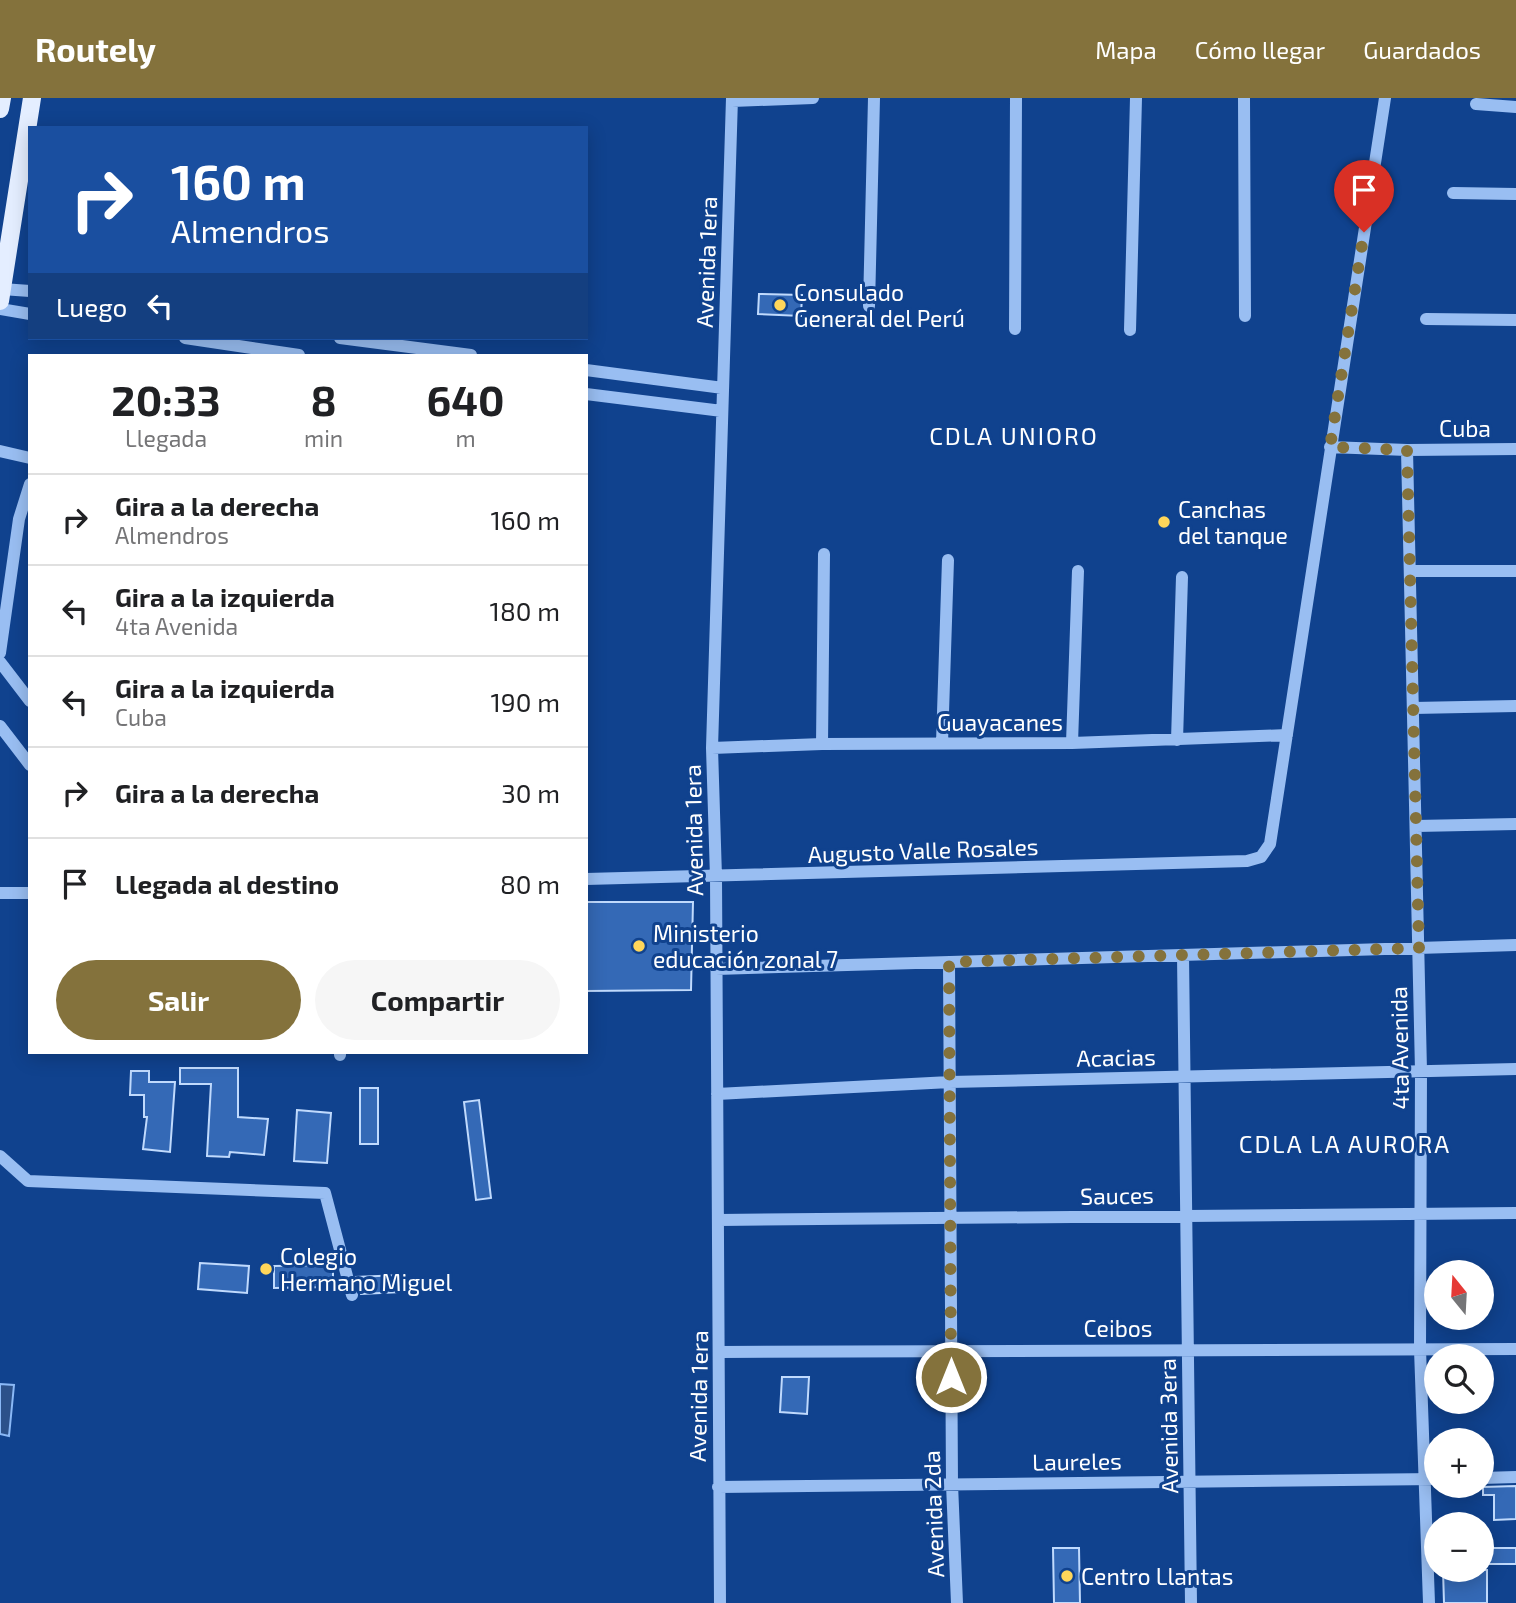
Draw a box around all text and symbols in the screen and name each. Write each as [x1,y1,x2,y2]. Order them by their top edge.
text: Routely [35,29,156,69]
text: Mapa [1095,35,1157,64]
text: Cómo llegar [1195,35,1325,64]
text: Guardados [1363,35,1481,64]
text: 160 m [171,151,306,210]
icon: right [56,154,147,245]
pin [1334,160,1394,232]
icon: arrive [1345,171,1383,209]
street label: Avenida 1era [690,196,722,328]
text: Almendros [171,211,329,249]
place label: Consulado General del Perú [794,278,965,332]
icon: left [141,287,179,325]
text: Luego [56,291,127,322]
marker: Consulado General del Perú [772,297,788,313]
text: 20:33 [111,374,221,424]
text: 8 [311,374,337,424]
text: 640 [427,374,505,424]
street label: Cuba [1439,414,1491,442]
district label: CDLA UNIORO [929,421,1099,450]
text: Llegada [125,424,207,452]
text: min [304,424,343,452]
text: m [456,424,476,452]
text: Gira a la derecha [115,490,319,521]
place label: Canchas del tanque [1178,495,1288,549]
icon: right [56,501,94,539]
text: 160 m [491,504,560,535]
marker: Canchas del tanque [1156,514,1172,530]
text: Almendros [115,521,229,549]
text: Gira a la izquierda [115,581,335,612]
icon: left [56,592,94,630]
text: 180 m [490,595,560,626]
text: 4ta Avenida [115,612,238,640]
text: Gira a la izquierda [115,672,335,703]
icon: left [56,683,94,721]
text: 190 m [491,686,560,717]
text: Cuba [115,703,167,731]
street label: Guayacanes [937,708,1063,736]
street label: Avenida 1era [678,764,708,896]
icon: right [56,774,94,812]
text: Gira a la derecha [115,777,319,808]
text: 30 m [501,777,560,808]
street label: Augusto Valle Rosales [807,832,1039,868]
icon: arrive [56,865,94,903]
text: Llegada al destino [115,868,339,899]
text: 80 m [500,868,560,899]
place label: Ministerio educación zonal 7 [653,919,838,973]
marker: Ministerio educación zonal 7 [631,938,647,954]
button: Salir [56,960,301,1040]
button: Compartir [315,960,560,1040]
street label: 4ta Avenida [1384,986,1414,1110]
street label: Acacias [1076,1042,1156,1072]
district label: CDLA LA AURORA [1239,1129,1451,1158]
street label: Sauces [1080,1180,1154,1210]
place label: Colegio Hermano Miguel [280,1242,452,1296]
north arrow [1424,1260,1494,1330]
map controls [1424,1260,1494,1582]
marker: Colegio Hermano Miguel [258,1261,274,1277]
street label: Ceibos [1083,1314,1153,1342]
street label: Avenida 1era [683,1330,713,1462]
position arrow [914,1340,988,1414]
button: search [1424,1344,1494,1414]
street label: Avenida 3era [1153,1358,1183,1494]
button: + [1424,1428,1494,1498]
street label: Laureles [1032,1446,1122,1476]
street label: Avenida 2da [917,1450,949,1578]
button: − [1424,1512,1494,1582]
place label: Centro Llantas [1081,1562,1233,1590]
marker: Centro Llantas [1059,1568,1075,1584]

